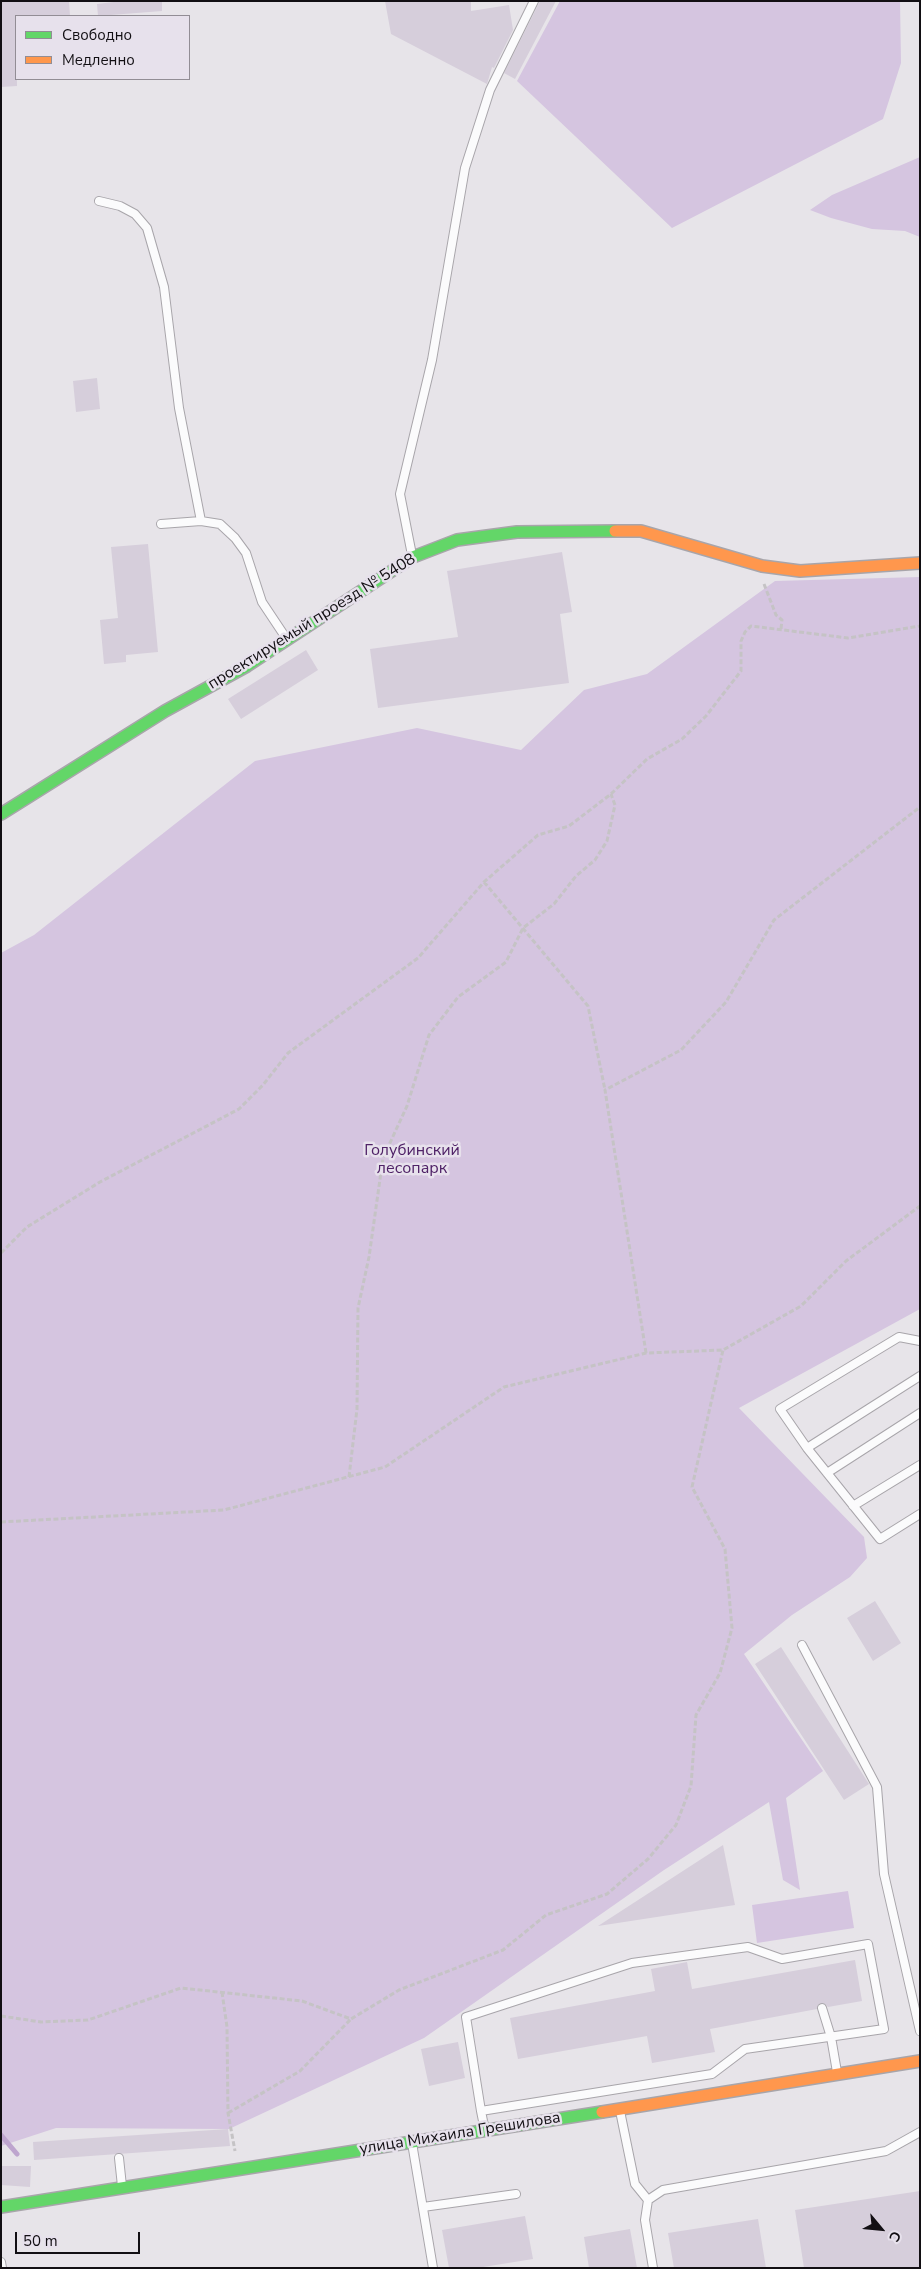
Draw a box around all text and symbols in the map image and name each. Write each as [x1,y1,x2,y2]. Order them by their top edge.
legend [15,15,190,80]
text: Свободно [62,25,132,45]
text: Медленно [62,50,135,70]
street label: проектируемый проезд № 5408 [205,550,419,694]
park label: Голубинский лесопарк [364,1141,460,1179]
street label: улица Михаила Грешилова [358,2109,562,2159]
north arrow [856,2204,906,2254]
scale bar [18,2222,142,2254]
text: С [884,2228,905,2245]
text: 50 m [23,2231,58,2251]

